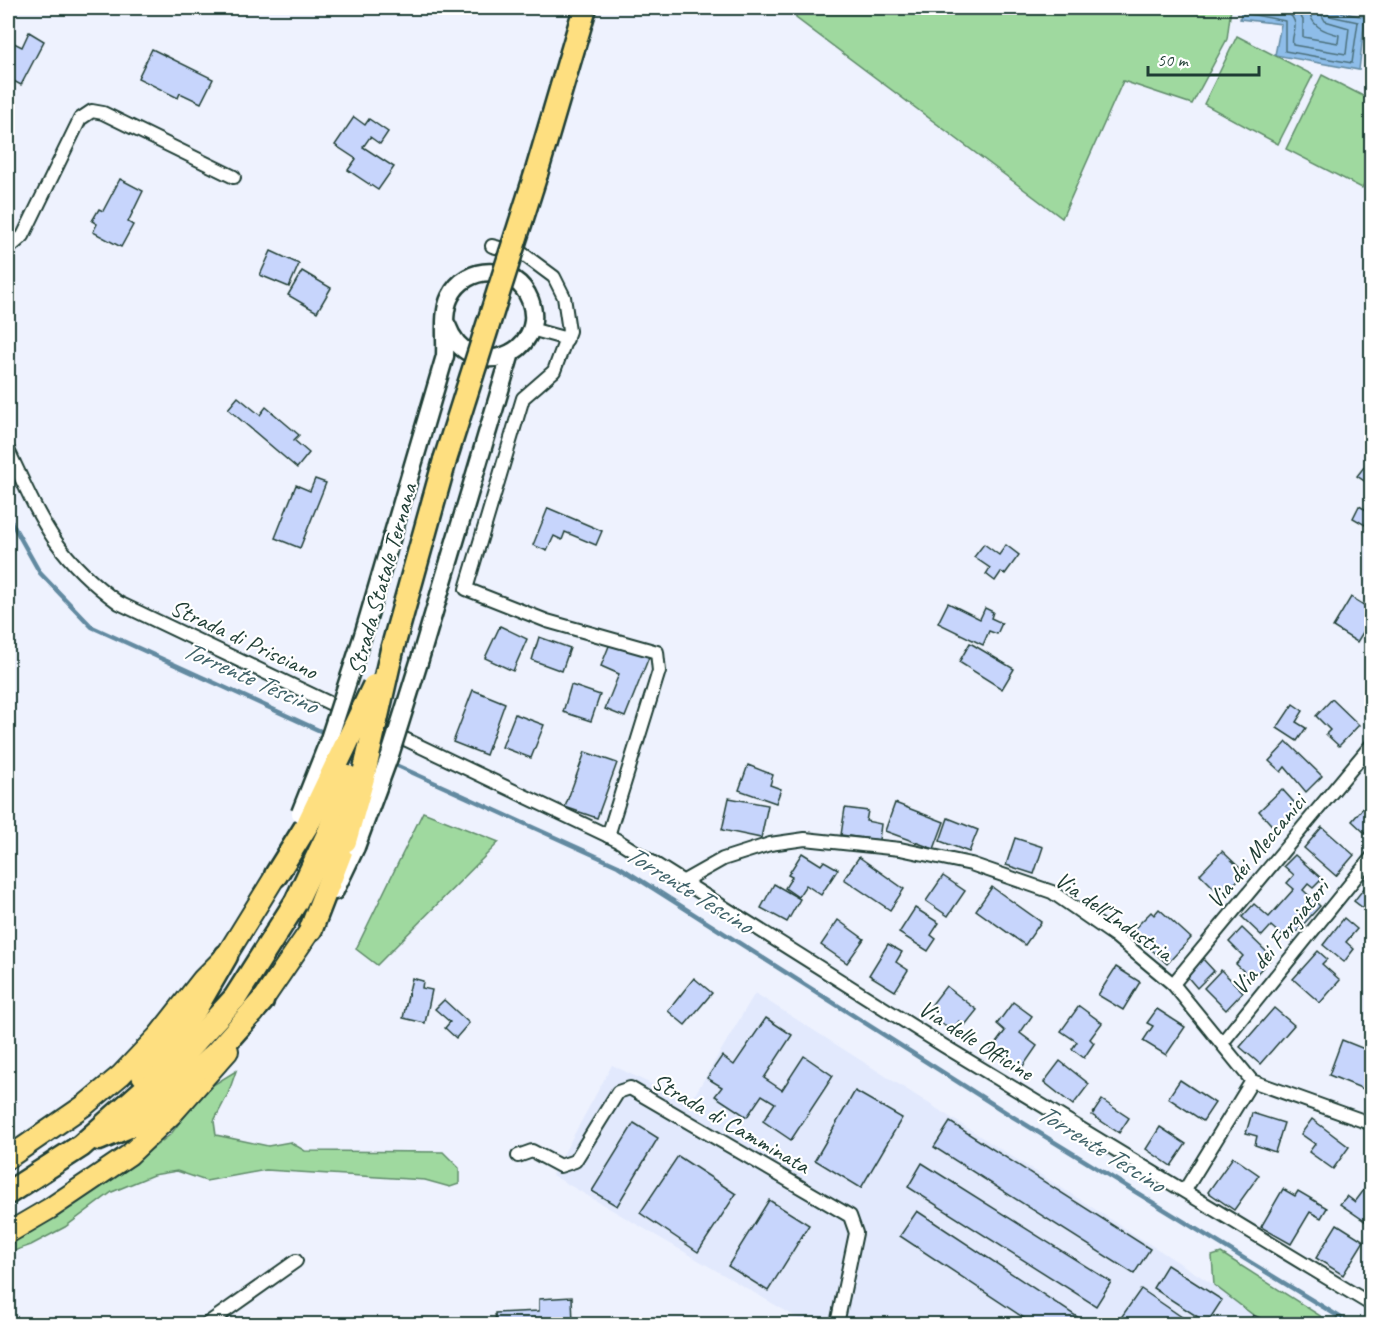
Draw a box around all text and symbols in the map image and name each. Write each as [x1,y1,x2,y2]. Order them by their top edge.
scale bar [1148,39,1259,77]
text: 50 m [1157,49,1190,71]
street label: Strada Statale Ternana [340,478,424,678]
street label: Strada di Prisciano [166,592,323,687]
water label: Torrente Tescino [178,633,326,723]
street label: Via dei Meccanici [1200,786,1314,914]
water label: Torrente Tescino [619,837,762,943]
street label: Via dell'Industria [1049,864,1181,969]
street label: Via dei Forgiatori [1224,871,1338,1001]
street label: Via delle Officine [913,993,1041,1088]
street label: Strada di Camminata [647,1066,817,1181]
water label: Torrente Tescino [1031,1096,1174,1202]

